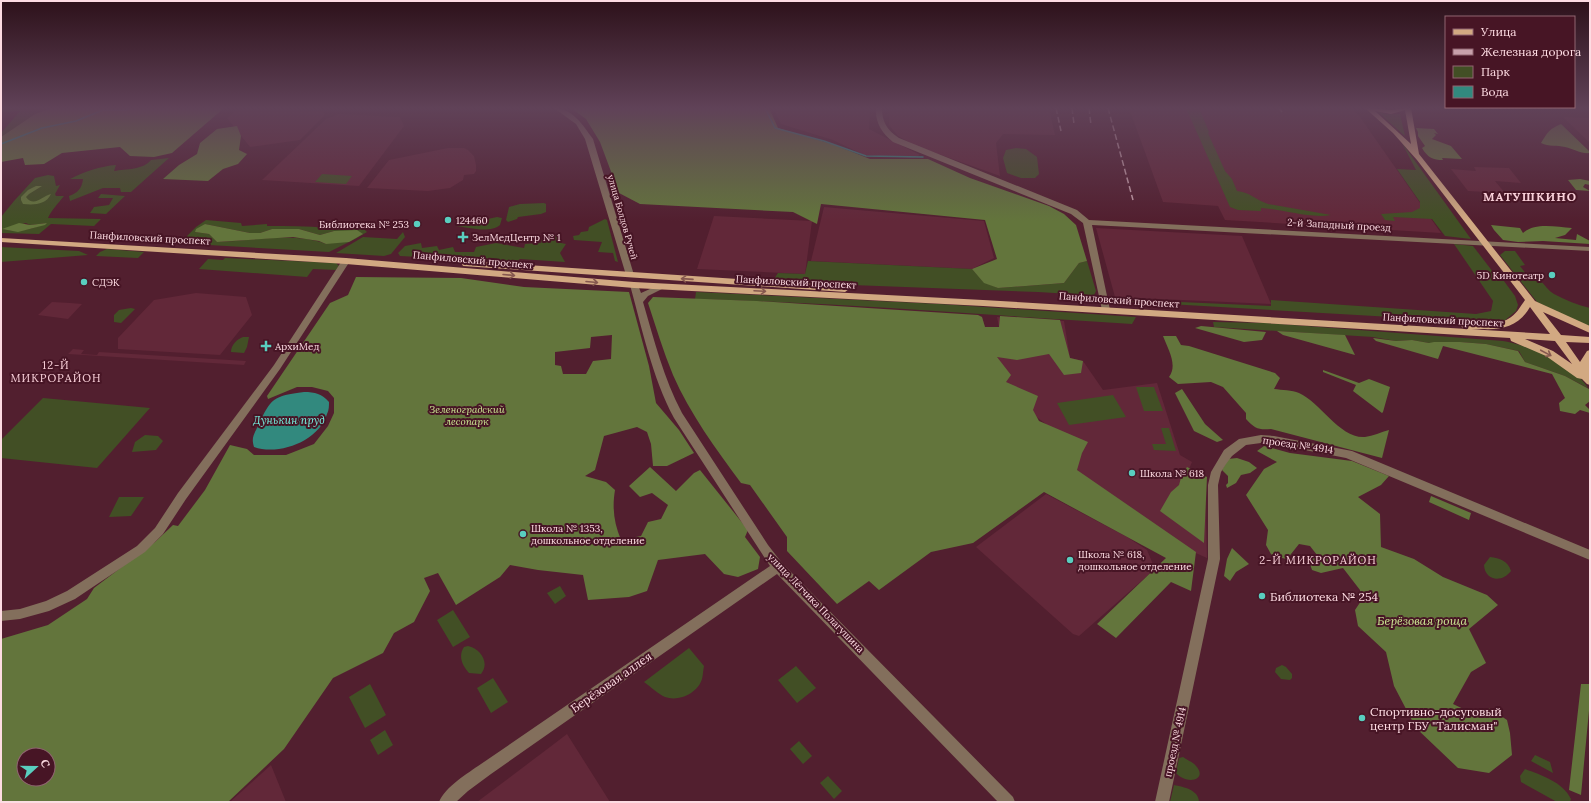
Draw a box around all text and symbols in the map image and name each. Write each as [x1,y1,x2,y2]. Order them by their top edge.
legend [1445,16,1575,108]
text: Улица [1480,24,1517,39]
text: Железная дорога [1481,44,1581,59]
text: Парк [1481,64,1510,79]
text: Вода [1481,84,1509,99]
street label: улица Болдов Ручей [606,173,640,261]
district label: МАТУШКИНО [1483,189,1577,204]
place label: 124460 [456,214,488,227]
marker: 124460 [443,215,453,225]
street label: 2-й Западный проезд [1287,216,1391,234]
place label: Библиотека № 253 [319,218,409,231]
marker: Библиотека № 253 [412,219,422,229]
street label: Панфиловский проспект [89,228,211,248]
marker: ЗелМедЦентр № 1 [457,231,469,243]
place label: ЗелМедЦентр № 1 [472,231,561,244]
street label: Панфиловский проспект [412,248,534,272]
place label: 5D Кинотеатр [1477,269,1544,282]
marker: 5D Кинотеатр [1547,270,1557,280]
one-way arrow [502,271,515,278]
street label: Панфиловский проспект [735,272,857,292]
one-way arrow [681,275,694,282]
place label: СДЭК [92,276,120,289]
marker: СДЭК [79,277,89,287]
one-way arrow [585,278,598,285]
one-way arrow [753,288,766,295]
street label: Панфиловский проспект [1058,289,1180,311]
street label: Панфиловский проспект [1382,310,1504,330]
marker: АрхиМед [260,340,272,352]
place label: АрхиМед [274,340,319,353]
one-way arrow [1540,350,1552,357]
district label: 12-Й МИКРОРАЙОН [11,358,101,385]
park label: Зеленоградский лесопарк [429,403,505,428]
water label: Дунькин пруд [252,413,325,427]
street label: проезд № 4914 [1262,434,1335,456]
place label: Школа № 618 [1140,467,1204,480]
marker: Школа № 618 [1127,468,1137,478]
place label: Школа № 1353, дошкольное отделение [531,522,645,547]
marker: Школа № 1353, дошкольное отделение [518,529,528,539]
place label: Школа № 618, дошкольное отделение [1078,548,1192,573]
street label: улица Лётчика Полагушина [765,550,867,656]
district label: 2-Й МИКРОРАЙОН [1259,553,1377,567]
marker: Школа № 618, дошкольное отделение [1065,555,1075,565]
place label: Библиотека № 254 [1270,589,1378,604]
marker: Библиотека № 254 [1257,591,1267,601]
park label: Берёзовая роща [1377,613,1467,628]
street label: Берёзовая аллея [567,648,655,716]
place label: Спортивно-досуговый центр ГБУ "Талисман" [1370,704,1502,733]
street label: проезд № 4914 [1161,705,1189,778]
marker: Спортивно-досуговый центр ГБУ "Талисман" [1357,713,1367,723]
north arrow [16,747,56,787]
text: С [37,757,53,770]

